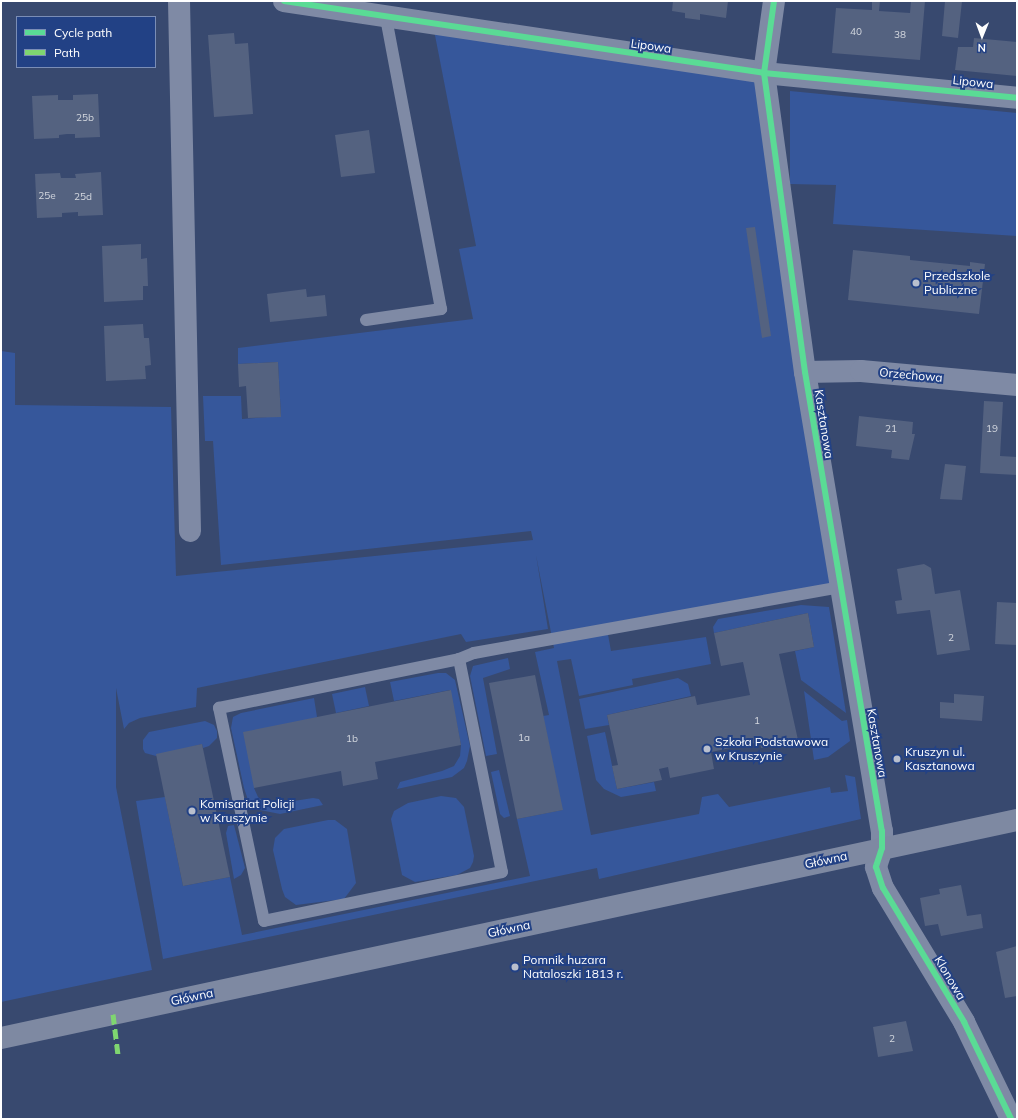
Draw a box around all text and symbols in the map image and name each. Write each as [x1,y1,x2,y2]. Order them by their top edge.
legend [16,16,156,68]
north arrow [962,16,1002,56]
text: Cycle path [54,25,112,40]
house number: 40 [850,26,862,38]
house number: 38 [894,29,906,41]
street label: Lipowa [630,36,672,56]
text: N [978,41,986,55]
text: Path [54,45,80,60]
street label: Lipowa [952,73,994,91]
house number: 25b [76,112,94,124]
house number: 25e [38,190,56,202]
house number: 25d [74,191,92,203]
place label: Przedszkole Publiczne [924,269,990,297]
marker: Przedszkole Publiczne [911,278,921,288]
street label: Orzechowa [879,365,943,385]
street label: Kasztanowa [811,388,837,460]
house number: 21 [885,423,897,435]
house number: 19 [986,423,998,435]
house number: 2 [948,632,954,644]
street label: Kasztanowa [864,707,890,779]
house number: 1 [754,715,760,727]
house number: 1a [518,732,530,744]
house number: 1b [346,733,358,745]
place label: Szkoła Podstawowa w Kruszynie [715,735,828,763]
marker: Szkoła Podstawowa w Kruszynie [702,744,712,754]
place label: Kruszyn ul. Kasztanowa [905,745,975,773]
marker: Kruszyn ul. Kasztanowa [892,754,902,764]
place label: Komisariat Policji w Kruszynie [200,797,294,825]
marker: Komisariat Policji w Kruszynie [187,806,197,816]
street label: Główna [803,848,849,872]
street label: Główna [486,917,532,941]
place label: Pomnik huzara Nataloszki 1813 r. [523,953,623,981]
street label: Klonowa [931,953,969,1003]
marker: Pomnik huzara Nataloszki 1813 r. [510,962,520,972]
street label: Główna [169,985,215,1009]
house number: 2 [889,1033,895,1045]

